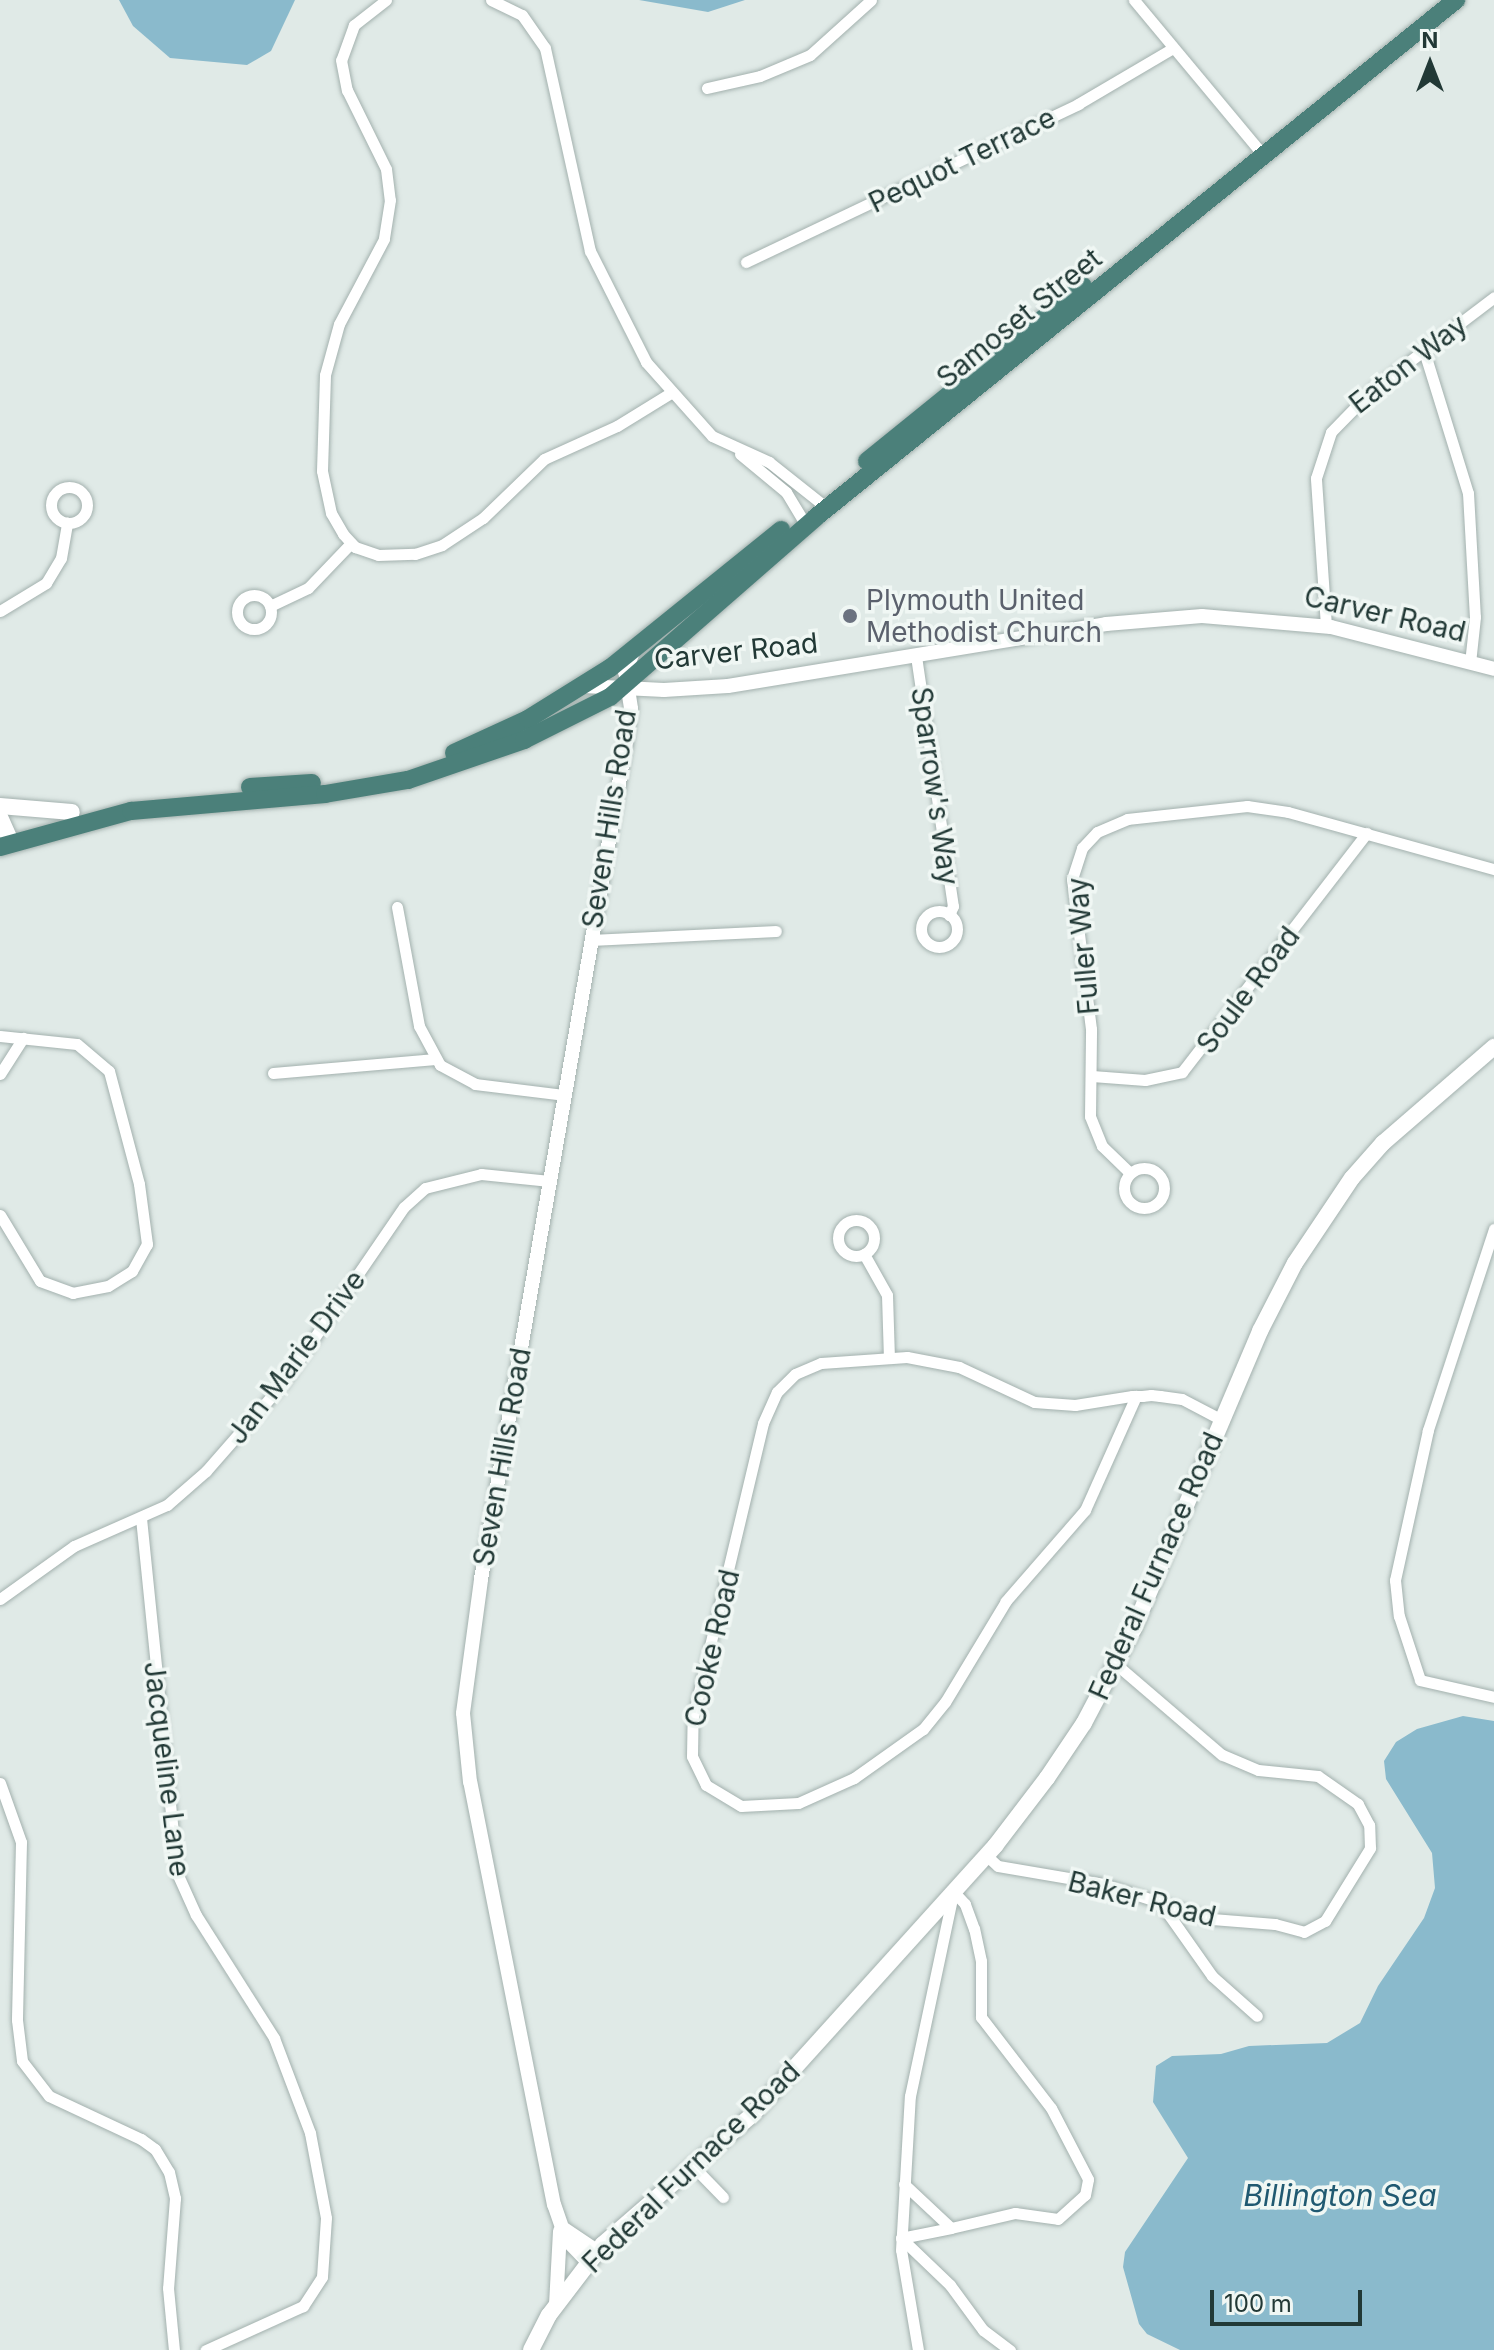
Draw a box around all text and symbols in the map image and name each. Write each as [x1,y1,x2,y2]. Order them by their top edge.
north arrow [1390,24,1470,104]
text: N [1422,27,1438,53]
street label: Pequot Terrace [863,100,1061,220]
street label: Samoset Street [930,241,1108,395]
street label: Eaton Way [1343,308,1473,420]
street label: Carver Road [1301,579,1469,649]
place label: Plymouth United Methodist Church [866,583,1102,649]
marker: Plymouth United Methodist Church [841,607,859,625]
street label: Carver Road [652,626,820,676]
street label: Sparrow's Way [904,685,966,887]
street label: Seven Hills Road [575,707,643,931]
street label: Fuller Way [1060,876,1106,1016]
street label: Soule Road [1189,920,1307,1060]
street label: Jan Marie Drive [220,1264,372,1450]
street label: Seven Hills Road [466,1345,538,1569]
street label: Federal Furnace Road [1082,1427,1230,1705]
street label: Cooke Road [678,1566,746,1730]
street label: Jacqueline Lane [137,1660,197,1878]
street label: Baker Road [1065,1864,1219,1934]
street label: Federal Furnace Road [575,2054,807,2280]
water label: Billington Sea [1243,2177,1437,2213]
scale bar [1214,2274,1366,2324]
text: 100 m [1224,2289,1292,2318]

